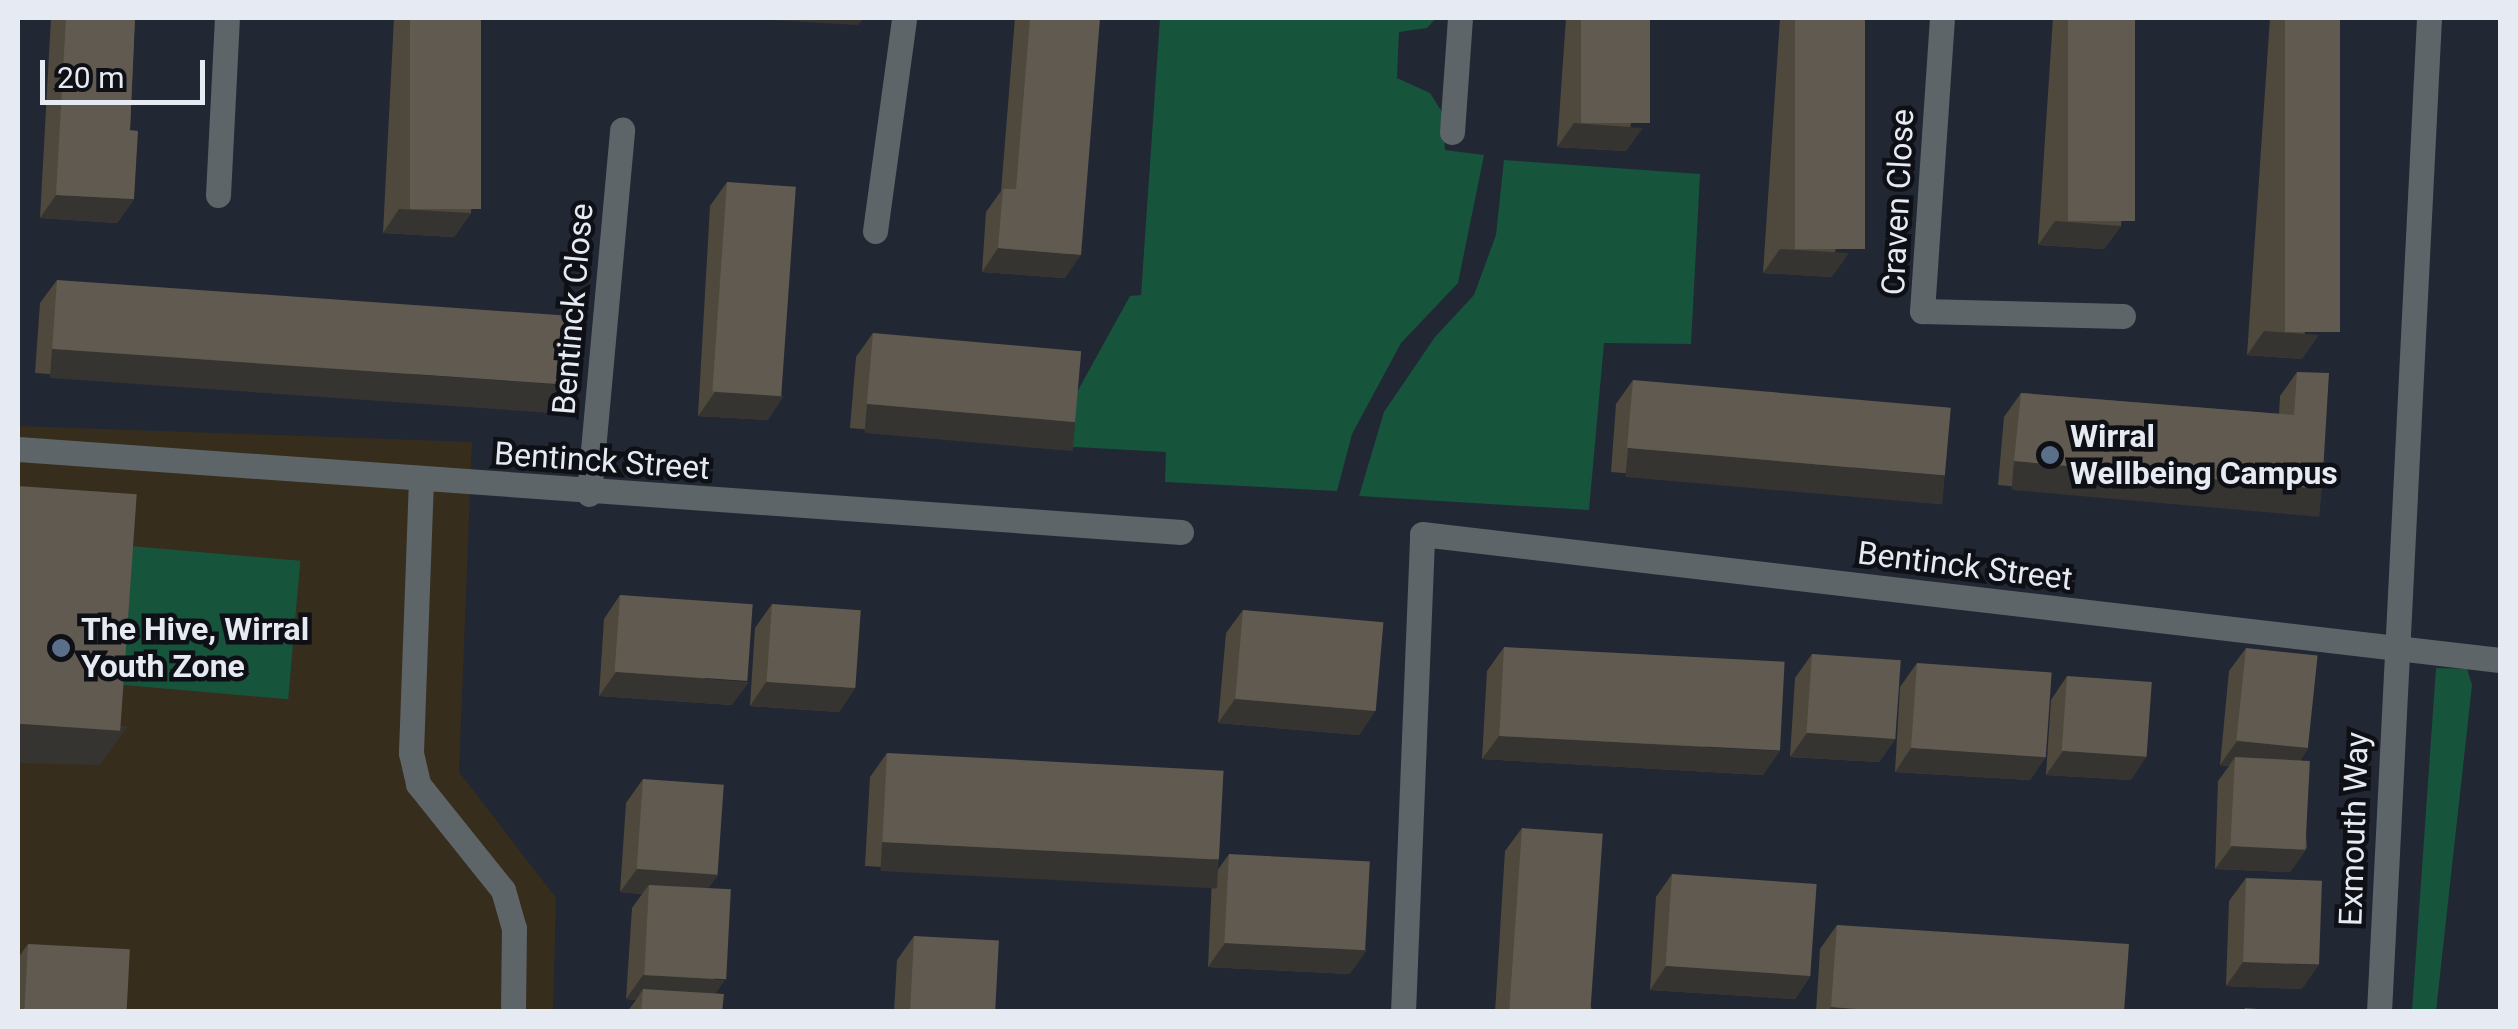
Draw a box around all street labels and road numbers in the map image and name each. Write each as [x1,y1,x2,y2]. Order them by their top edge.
street label: Craven Close [1874,108,1922,296]
street label: Bentinck Close [545,202,601,416]
street label: Bentinck Street [493,434,711,488]
street label: Bentinck Street [1856,534,2074,598]
street label: Exmouth Way [2331,731,2377,927]

